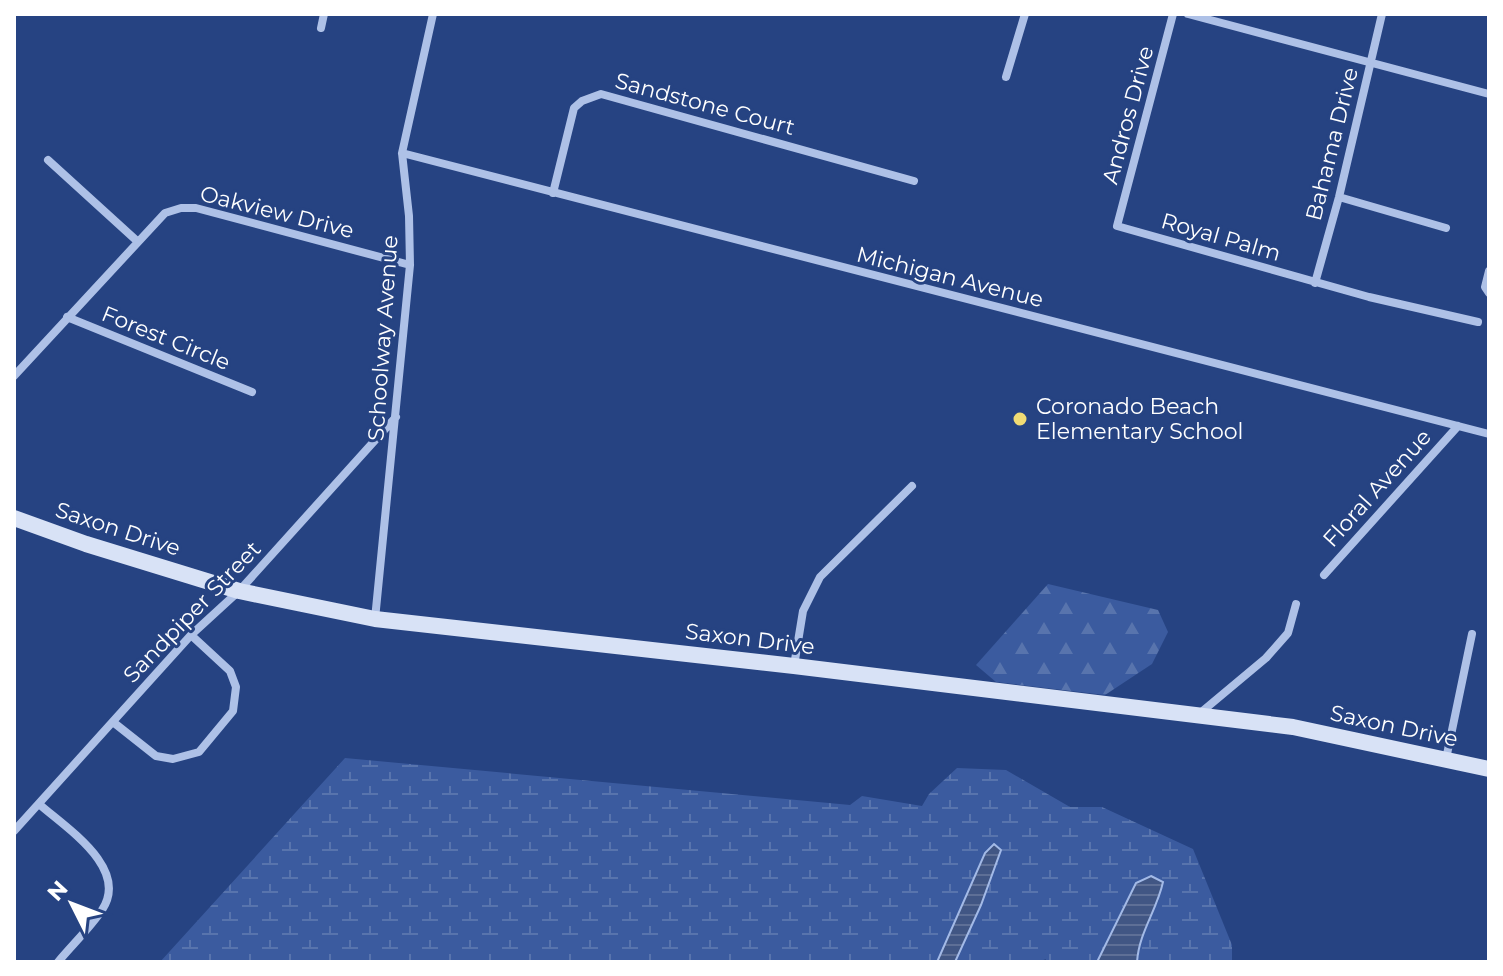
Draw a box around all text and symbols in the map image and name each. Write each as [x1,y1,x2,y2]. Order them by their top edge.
street label: Andros Drive [1097,43,1159,187]
street label: Bahama Drive [1300,64,1364,224]
street label: Sandstone Court [612,67,798,141]
street label: Oakview Drive [197,180,357,244]
street label: Royal Palm [1158,207,1284,267]
street label: Schoolway Avenue [362,234,404,442]
street label: Michigan Avenue [854,241,1046,313]
street label: Forest Circle [98,300,234,376]
place label: Coronado Beach Elementary School [1036,393,1243,445]
marker: Coronado Beach Elementary School [1011,410,1029,428]
street label: Floral Avenue [1317,424,1437,552]
street label: Saxon Drive [52,496,184,562]
street label: Sandpiper Street [118,536,267,688]
street label: Saxon Drive [684,618,816,660]
street label: Saxon Drive [1328,699,1460,753]
north arrow [32,864,112,944]
text: N [42,875,73,907]

